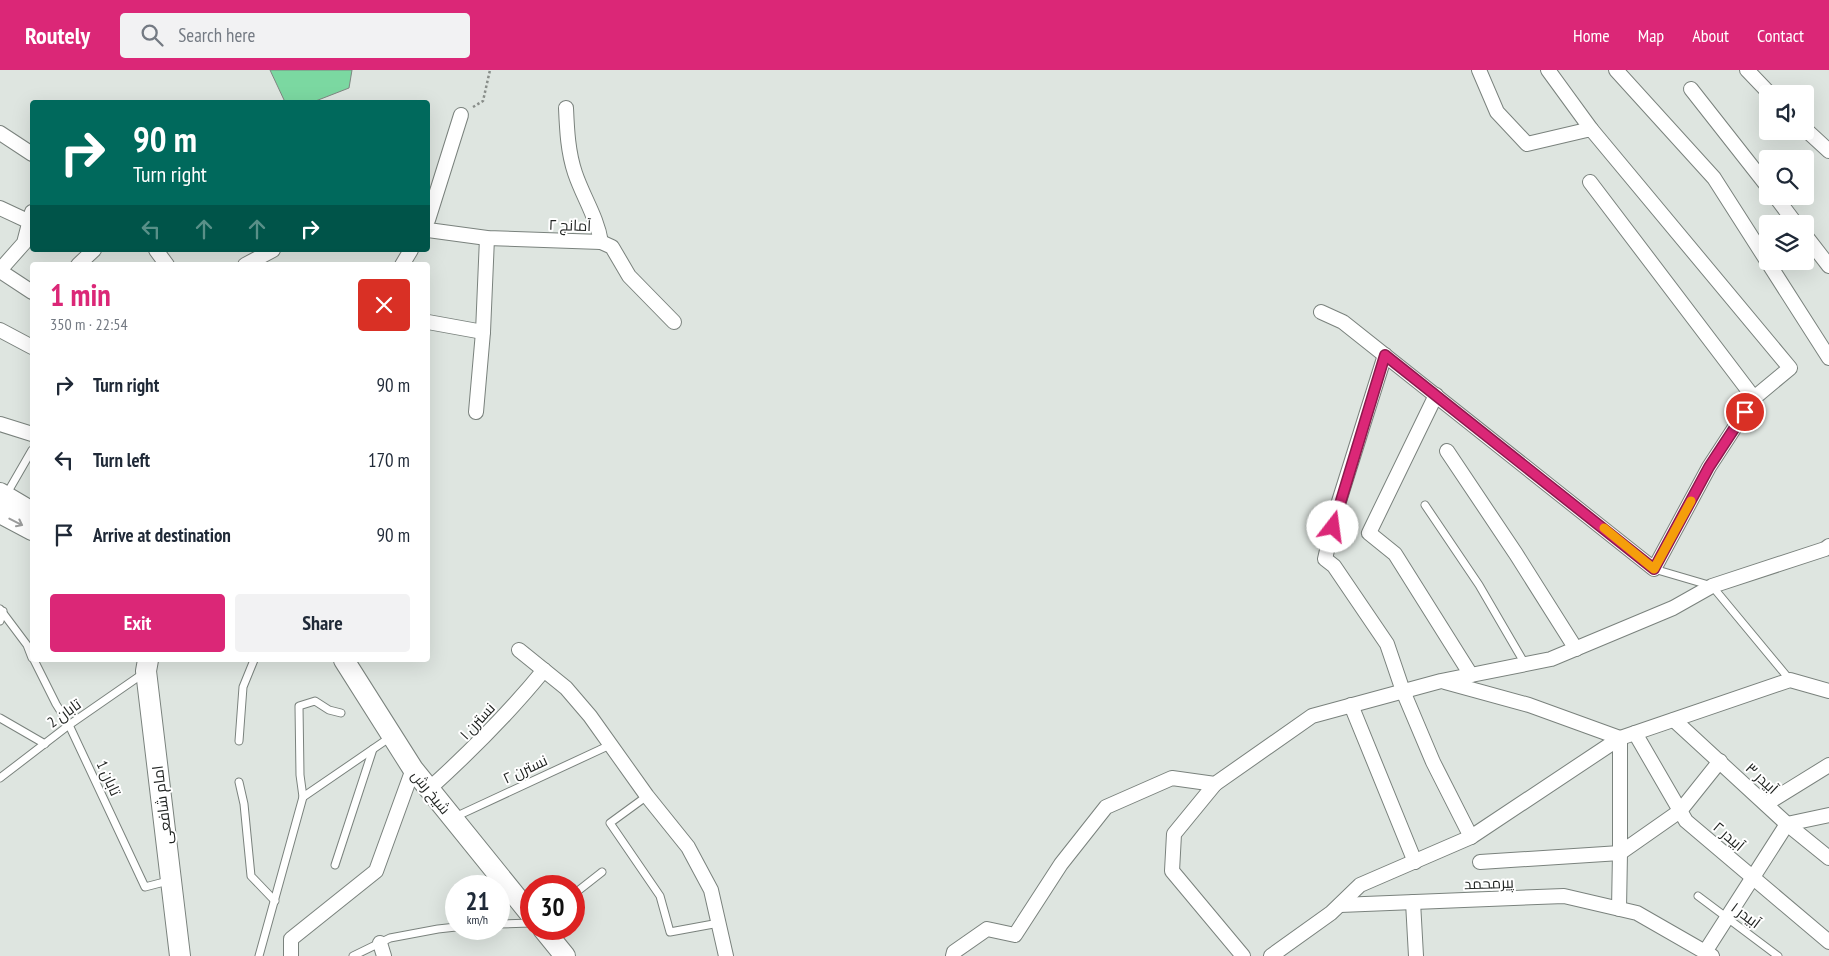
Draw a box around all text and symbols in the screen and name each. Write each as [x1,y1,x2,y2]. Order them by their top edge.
search box [120,13,470,58]
text: Routely [25,20,90,51]
icon: search [138,21,166,49]
text: Search here [178,23,255,47]
text: Home [1573,24,1610,47]
text: Map [1638,24,1664,47]
text: About [1692,24,1729,47]
text: Contact [1757,24,1804,47]
map controls [1759,85,1814,270]
button: sound [1759,85,1814,140]
text: 90 m [133,116,197,162]
icon: right [50,120,115,185]
button: search [1759,150,1814,205]
text: Turn right [133,160,207,188]
icon: left [137,215,165,243]
icon: ahead [190,215,218,243]
icon: ahead [243,215,271,243]
icon: right [296,215,324,243]
street label: آمانج ۲ [548,215,592,237]
button: layers [1759,215,1814,270]
text: 1 min [50,275,111,314]
button: close [358,279,410,331]
text: 350 m · 22:54 [50,314,128,334]
icon: right [50,371,78,399]
text: Turn right [93,373,159,397]
text: 90 m [377,373,410,397]
pin [1724,391,1766,433]
icon: arrive [1731,398,1759,426]
icon: left [50,446,78,474]
text: Turn left [93,448,150,472]
text: 170 m [368,448,410,472]
position arrow [1306,500,1358,552]
one-way arrow [8,517,23,527]
icon: arrive [50,521,78,549]
text: Arrive at destination [93,523,231,547]
text: 90 m [377,523,410,547]
button: Exit [50,594,225,652]
button: Share [235,594,410,652]
street label: تابان 2 [44,695,85,732]
street label: نسترن ۱ [455,699,500,744]
street label: نسترن ۲ [500,750,551,788]
street label: تابان 1 [92,757,125,799]
street label: آبیدر ۳ [1742,758,1782,798]
street label: امام شافعی [148,764,177,846]
street label: شیخ رش [406,766,455,819]
street label: آبیدر ۲ [1709,817,1749,855]
street label: پیرمحمد [1464,873,1514,894]
speed limit sign: 30 [520,875,585,940]
text: 21 [466,885,489,917]
street label: آبیدر ۱ [1727,898,1765,932]
text: km/h [467,912,488,927]

